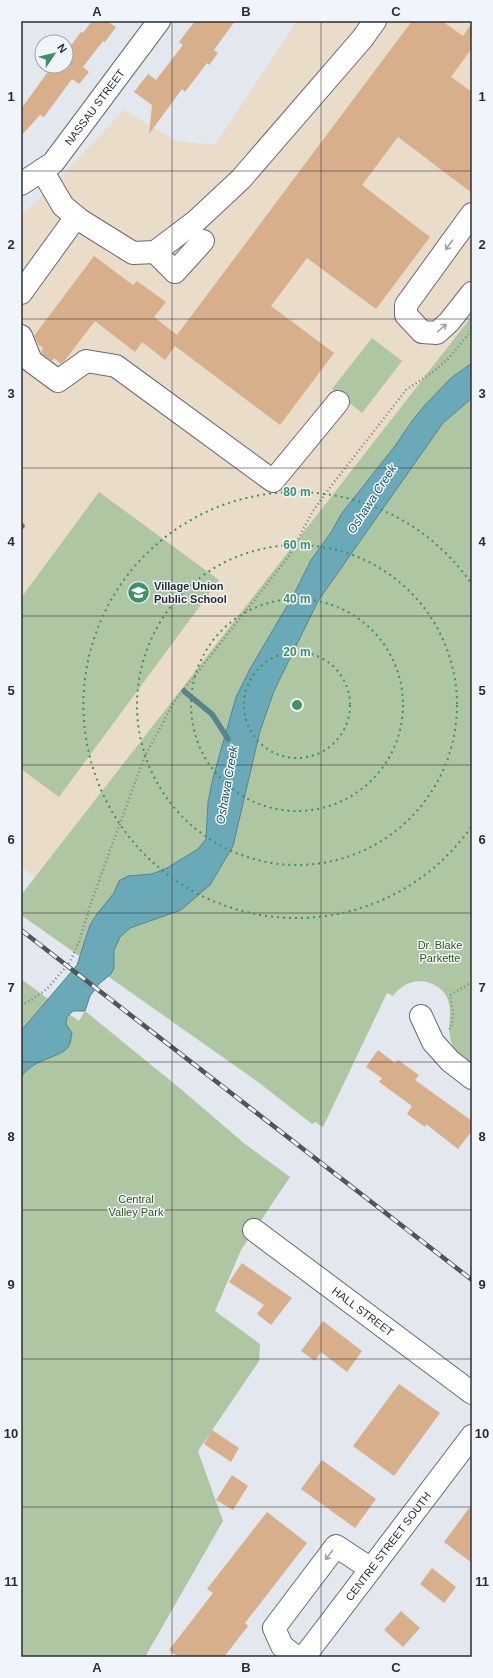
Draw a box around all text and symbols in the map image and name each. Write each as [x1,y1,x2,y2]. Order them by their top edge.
text: A [92,4,102,19]
text: B [241,4,251,19]
text: C [391,4,401,19]
north arrow [34,34,74,74]
text: N [55,42,69,55]
street label: NASSAU STREET [62,67,127,147]
text: 1 [7,89,15,104]
text: 1 [478,89,486,104]
text: 2 [7,237,15,252]
text: 2 [478,237,486,252]
one-way arrow [444,239,453,250]
one-way arrow [437,324,447,333]
text: 3 [7,386,15,401]
text: 3 [478,386,486,401]
water label: Oshawa Creek [345,461,400,536]
text: 80 m [283,485,311,499]
text: 4 [7,534,15,549]
text: 4 [478,534,486,549]
text: 60 m [283,538,311,552]
school or university icon: Village Union Public School [126,579,152,605]
place label: Village Union Public School [154,580,227,605]
text: 40 m [283,592,311,606]
text: 20 m [283,645,311,659]
text: 5 [7,683,15,698]
text: 5 [478,683,486,698]
centre of rings [290,698,304,712]
water label: Oshawa Creek [213,744,241,825]
text: 6 [7,832,15,847]
text: 6 [478,832,486,847]
park label: Dr. Blake Parkette [418,939,462,964]
text: 7 [7,980,15,995]
text: 7 [478,980,486,995]
text: 8 [7,1129,15,1144]
text: 8 [478,1129,486,1144]
park label: Central Valley Park [109,1193,164,1218]
text: 9 [7,1277,15,1292]
text: 9 [478,1277,486,1292]
street label: HALL STREET [330,1285,396,1338]
text: 10 [4,1426,18,1441]
text: 10 [475,1426,489,1441]
street label: CENTRE STREET SOUTH [343,1490,433,1603]
one-way arrow [325,1550,334,1561]
text: 11 [4,1574,18,1589]
text: 11 [475,1574,489,1589]
text: A [92,1660,102,1675]
text: B [241,1660,251,1675]
text: C [391,1660,401,1675]

